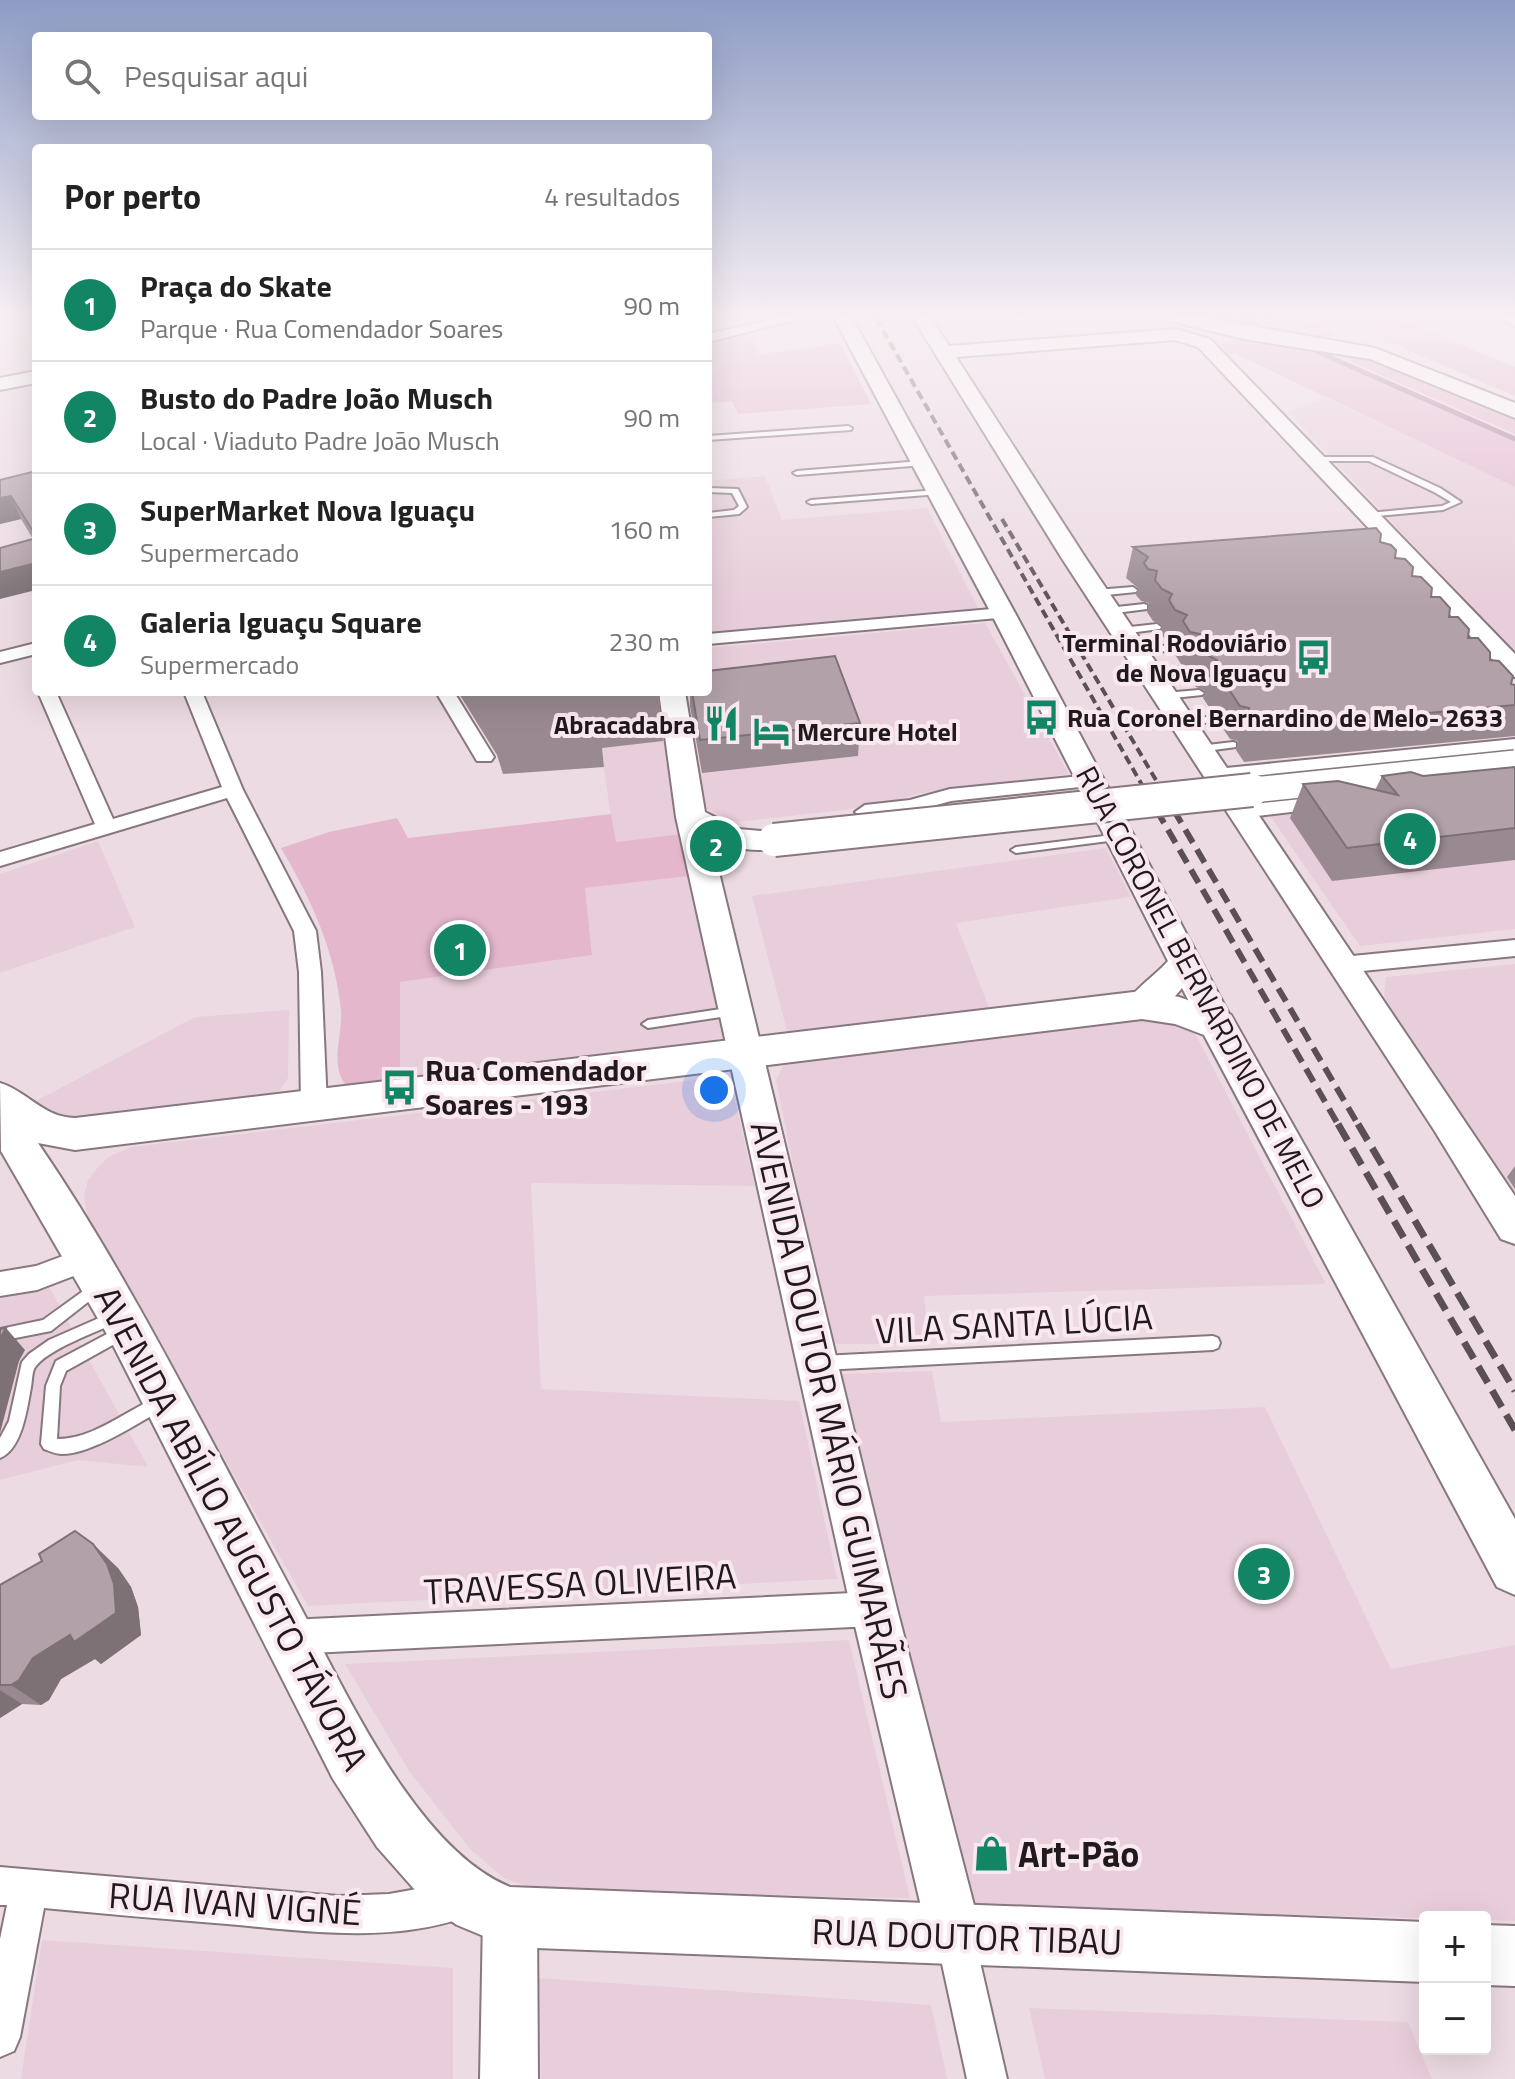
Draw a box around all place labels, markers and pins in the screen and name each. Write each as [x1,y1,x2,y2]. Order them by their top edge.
place label: Terminal Rodoviário de Nova Iguaçu [1062,623,1287,692]
bus stop icon: Terminal Rodoviário de Nova Iguaçu [1294,638,1332,676]
bus stop icon: Rua Coronel Bernardino de Melo- 2633 [1022,698,1060,736]
place label: Rua Coronel Bernardino de Melo- 2633 [1067,698,1503,737]
place label: Abracadabra [554,705,696,744]
restaurant icon: Abracadabra [703,705,741,743]
hotel icon: Mercure Hotel [752,712,790,750]
place label: Mercure Hotel [797,712,958,751]
pin: 4 [1384,809,1436,869]
pin: 2 [690,816,742,876]
pin: 1 [434,920,486,980]
place label: Rua Comendador Soares - 193 [425,1047,647,1127]
bus stop icon: Rua Comendador Soares - 193 [380,1068,418,1106]
pin: 3 [1238,1544,1290,1604]
place label: Art-Pão [1018,1826,1139,1881]
shop icon: Art-Pão [973,1834,1011,1872]

